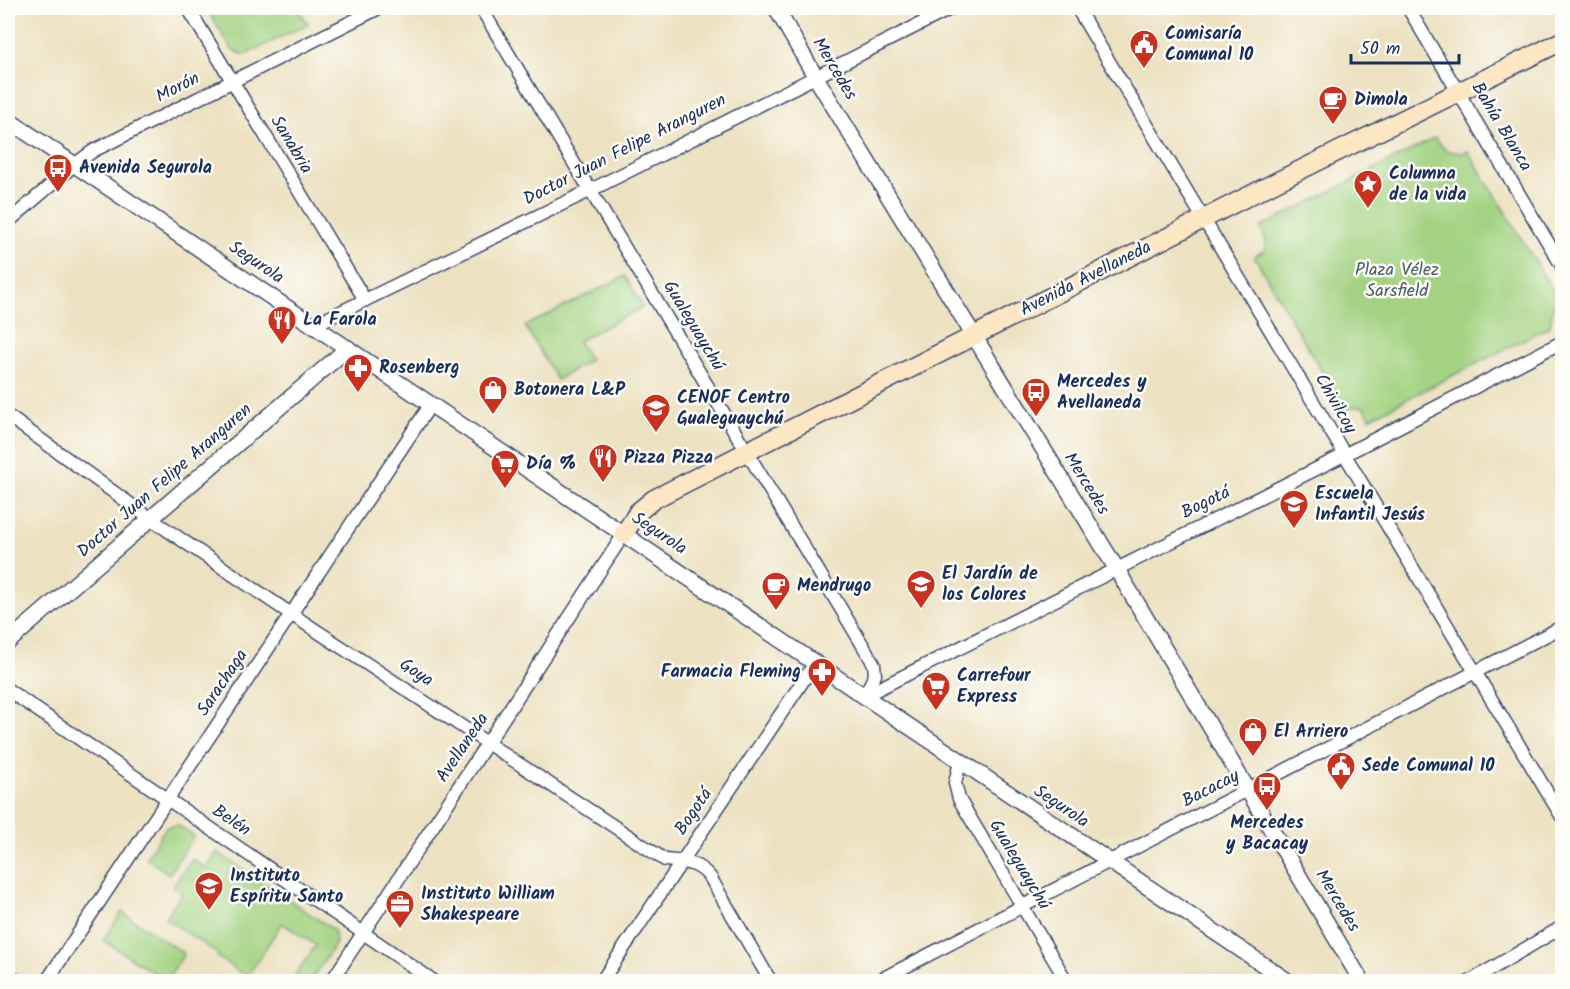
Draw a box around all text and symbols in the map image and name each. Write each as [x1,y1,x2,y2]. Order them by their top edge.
place label: Comisaría Comunal 10 [1165,20,1254,70]
scale bar [1351,27,1459,65]
public building icon: Comisaría Comunal 10 [1128,28,1160,70]
street label: Mercedes [804,32,864,106]
text: 50 m [1360,35,1400,64]
street label: Morón [151,65,205,111]
street label: Bahía Blanca [1463,77,1539,177]
cafe icon: Dimola [1317,84,1349,126]
street label: Doctor Juan Felipe Aranguren [518,86,732,214]
place label: Dimola [1354,86,1408,115]
street label: Sanabria [262,110,320,180]
bus stop icon: Avenida Segurola [42,152,74,194]
place label: Avenida Segurola [79,154,212,183]
place label: Columna de la vida [1389,160,1466,210]
place icon: Columna de la vida [1352,168,1384,210]
street label: Avenida Avellaneda [1015,233,1157,325]
street label: Segurola [222,234,290,292]
park label: Plaza Vélez Sarsfield [1355,256,1439,306]
street label: Gualeguaychú [655,275,732,377]
restaurant icon: La Farola [266,304,298,346]
place label: La Farola [303,306,377,335]
pharmacy icon: Rosenberg [342,352,374,394]
place label: Rosenberg [379,354,459,383]
place label: Mercedes y Avellaneda [1057,368,1147,418]
street label: Chivilcoy [1306,368,1364,440]
shop icon: Botonera L&P [477,374,509,416]
place label: Botonera L&P [514,376,626,405]
bus stop icon: Mercedes y Avellaneda [1020,376,1052,418]
place label: CENOF Centro Gualeguaychú [677,384,790,434]
school or university icon: CENOF Centro Gualeguaychú [640,392,672,434]
street label: Doctor Juan Felipe Aranguren [71,396,259,566]
restaurant icon: Pizza Pizza [587,442,619,484]
place label: Pizza Pizza [624,444,713,473]
street label: Mercedes [1055,447,1117,521]
supermarket icon: Día % [489,448,521,490]
place label: Día % [526,450,577,479]
street label: Bogotá [1176,478,1237,527]
place label: Escuela Infantil Jesús [1315,480,1426,530]
school or university icon: Escuela Infantil Jesús [1278,488,1310,530]
street label: Segurola [625,505,693,563]
place label: El Jardín de los Colores [942,560,1038,610]
school or university icon: El Jardín de los Colores [905,568,937,610]
cafe icon: Mendrugo [760,570,792,612]
place label: Mendrugo [797,572,871,601]
street label: Sarachaga [190,644,256,722]
street label: Goya [393,651,439,695]
pharmacy icon: Farmacia Fleming [806,656,838,698]
place label: Farmacia Fleming [661,658,801,687]
place label: Carrefour Express [957,662,1032,712]
supermarket icon: Carrefour Express [920,670,952,712]
street label: Avellaneda [429,707,497,789]
shop icon: El Arriero [1237,716,1269,758]
place label: El Arriero [1274,718,1348,747]
public building icon: Sede Comunal 10 [1325,750,1357,792]
place label: Sede Comunal 10 [1362,752,1495,781]
street label: Bacacay [1177,762,1245,816]
bus stop icon: Mercedes y Bacacay [1251,770,1283,812]
street label: Segurola [1027,778,1095,836]
street label: Bogotá [667,781,721,842]
street label: Belén [206,797,256,845]
place label: Mercedes y Bacacay [1225,809,1309,859]
street label: Gualeguaychú [981,814,1058,916]
place label: Instituto Espíritu Santo [230,862,343,912]
street label: Mercedes [1307,864,1367,938]
school or university icon: Instituto Espíritu Santo [193,870,225,912]
place label: Instituto William Shakespeare [421,880,555,930]
office icon: Instituto William Shakespeare [384,888,416,930]

